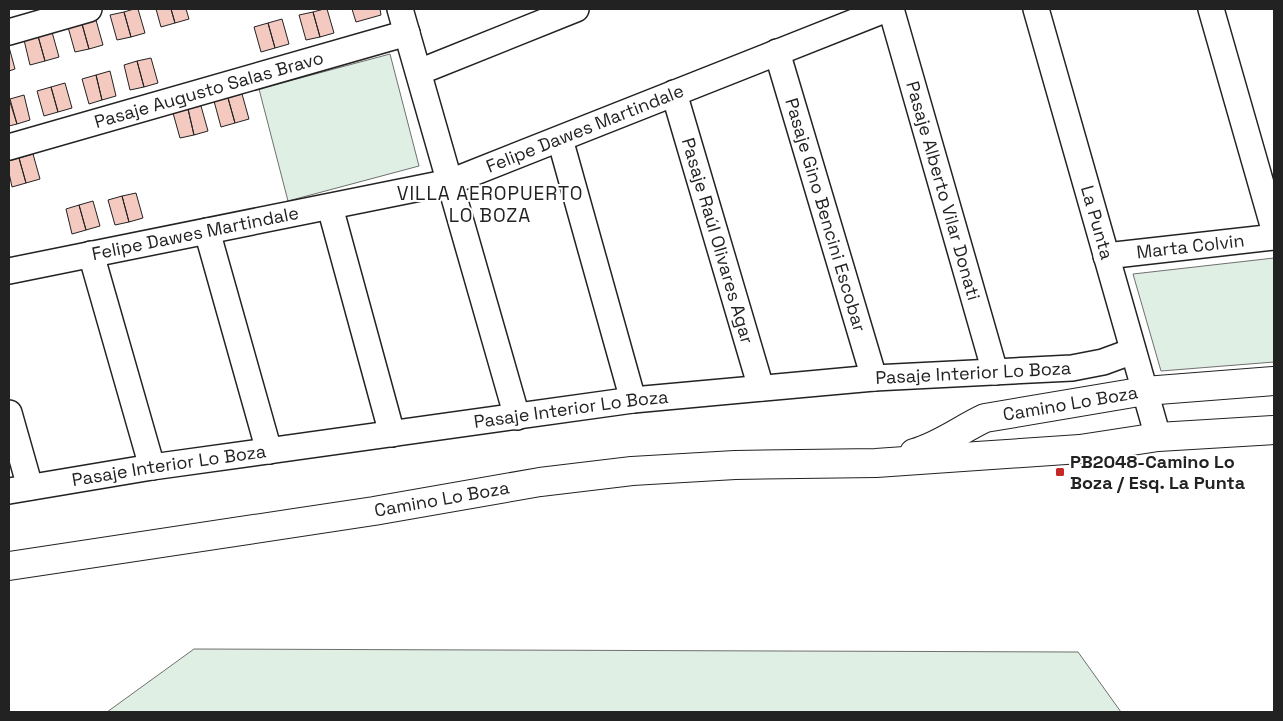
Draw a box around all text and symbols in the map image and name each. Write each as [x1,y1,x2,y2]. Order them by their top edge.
street label: Pasaje Augusto Salas Bravo [92,46,326,133]
street label: Pasaje Alberto Vilar Donati [901,78,986,303]
street label: Felipe Dawes Martindale [483,79,687,178]
street label: Pasaje Gino Bencini Escobar [780,95,872,335]
street label: Pasaje Raúl Olivares Agar [677,135,759,347]
district label: VILLA AEROPUERTO LO BOZA [397,181,583,228]
street label: La Punta [1076,183,1119,262]
street label: Felipe Dawes Martindale [90,201,301,265]
street label: Marta Colvin [1135,228,1245,263]
street label: Pasaje Interior Lo Boza [875,356,1072,389]
street label: Camino Lo Boza [1001,380,1140,426]
street label: Pasaje Interior Lo Boza [472,385,669,433]
street label: Pasaje Interior Lo Boza [70,439,267,491]
place label: PB2048-Camino Lo Boza / Esq. La Punta [1070,450,1246,494]
marker: PB2048-Camino Lo Boza / Esq. La Punta [1054,466,1066,478]
street label: Camino Lo Boza [373,476,511,522]

